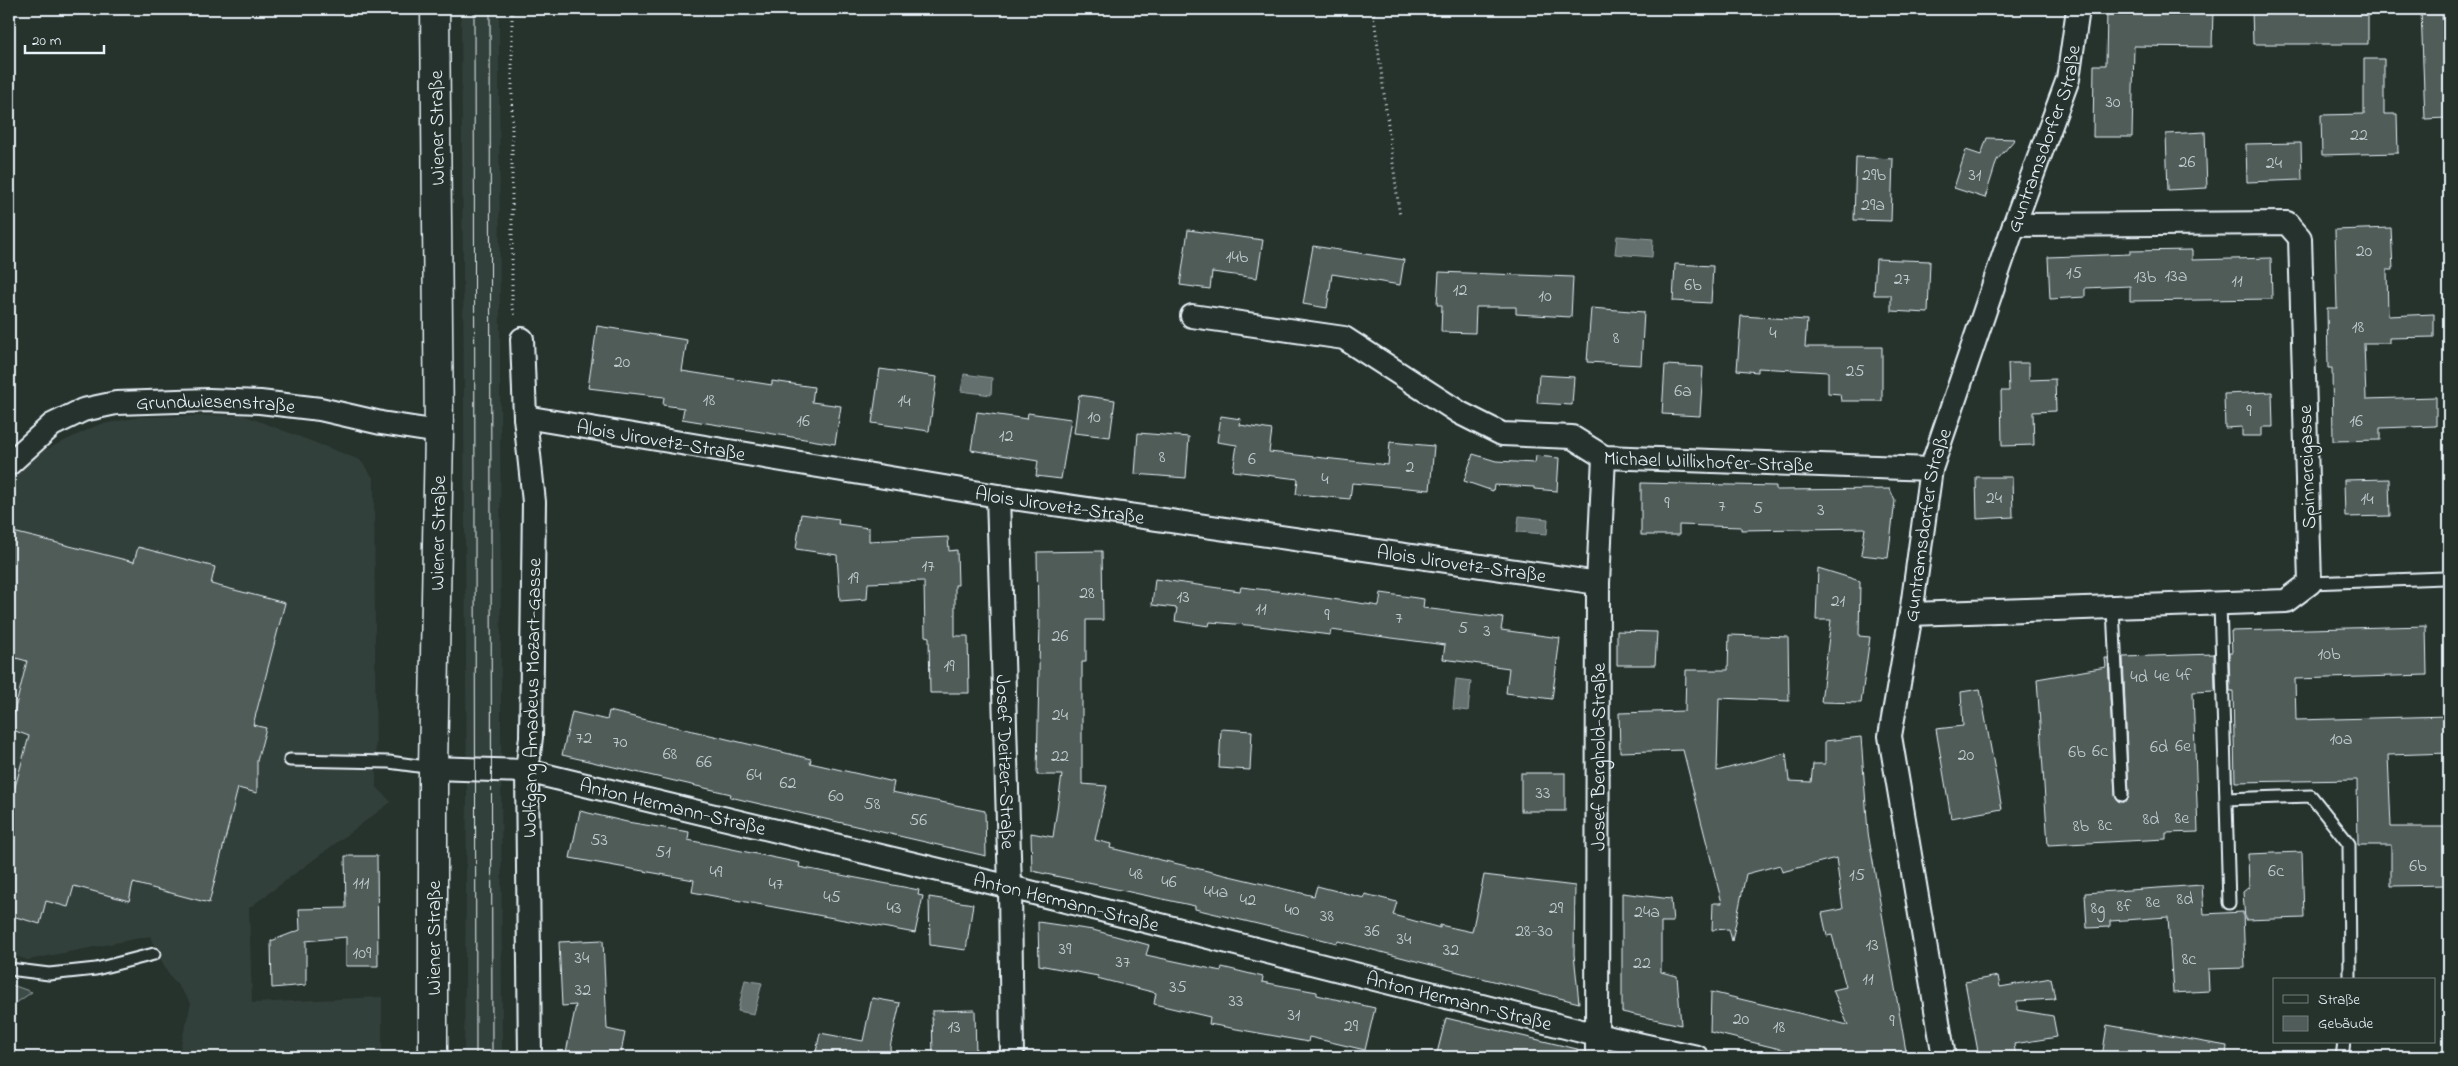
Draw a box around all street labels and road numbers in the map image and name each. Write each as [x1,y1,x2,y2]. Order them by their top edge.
street label: Guntramsdorfer Straße [2000,43,2090,237]
street label: Wiener Straße [423,70,454,186]
street label: Grundwiesenstraße [136,388,297,423]
street label: Spinnereigasse [2292,404,2326,529]
street label: Alois Jirovetz-Straße [574,414,747,471]
street label: Guntramsdorfer Straße [1898,425,1961,624]
street label: Michael Willixhofer-Straße [1603,445,1814,482]
street label: Wiener Straße [424,475,455,591]
street label: Alois Jirovetz-Straße [973,480,1146,534]
street label: Alois Jirovetz-Straße [1375,539,1548,592]
street label: Wolfgang Amadeus Mozart-Gasse [517,558,551,838]
street label: Josef Berghold-Straße [1585,663,1616,851]
street label: Josef Deitzer-Straße [986,674,1021,850]
street label: Anton Hermann-Straße [576,772,768,845]
street label: Anton Hermann-Straße [970,867,1162,941]
street label: Wiener Straße [421,880,450,996]
street label: Anton Hermann-Straße [1363,965,1555,1040]

